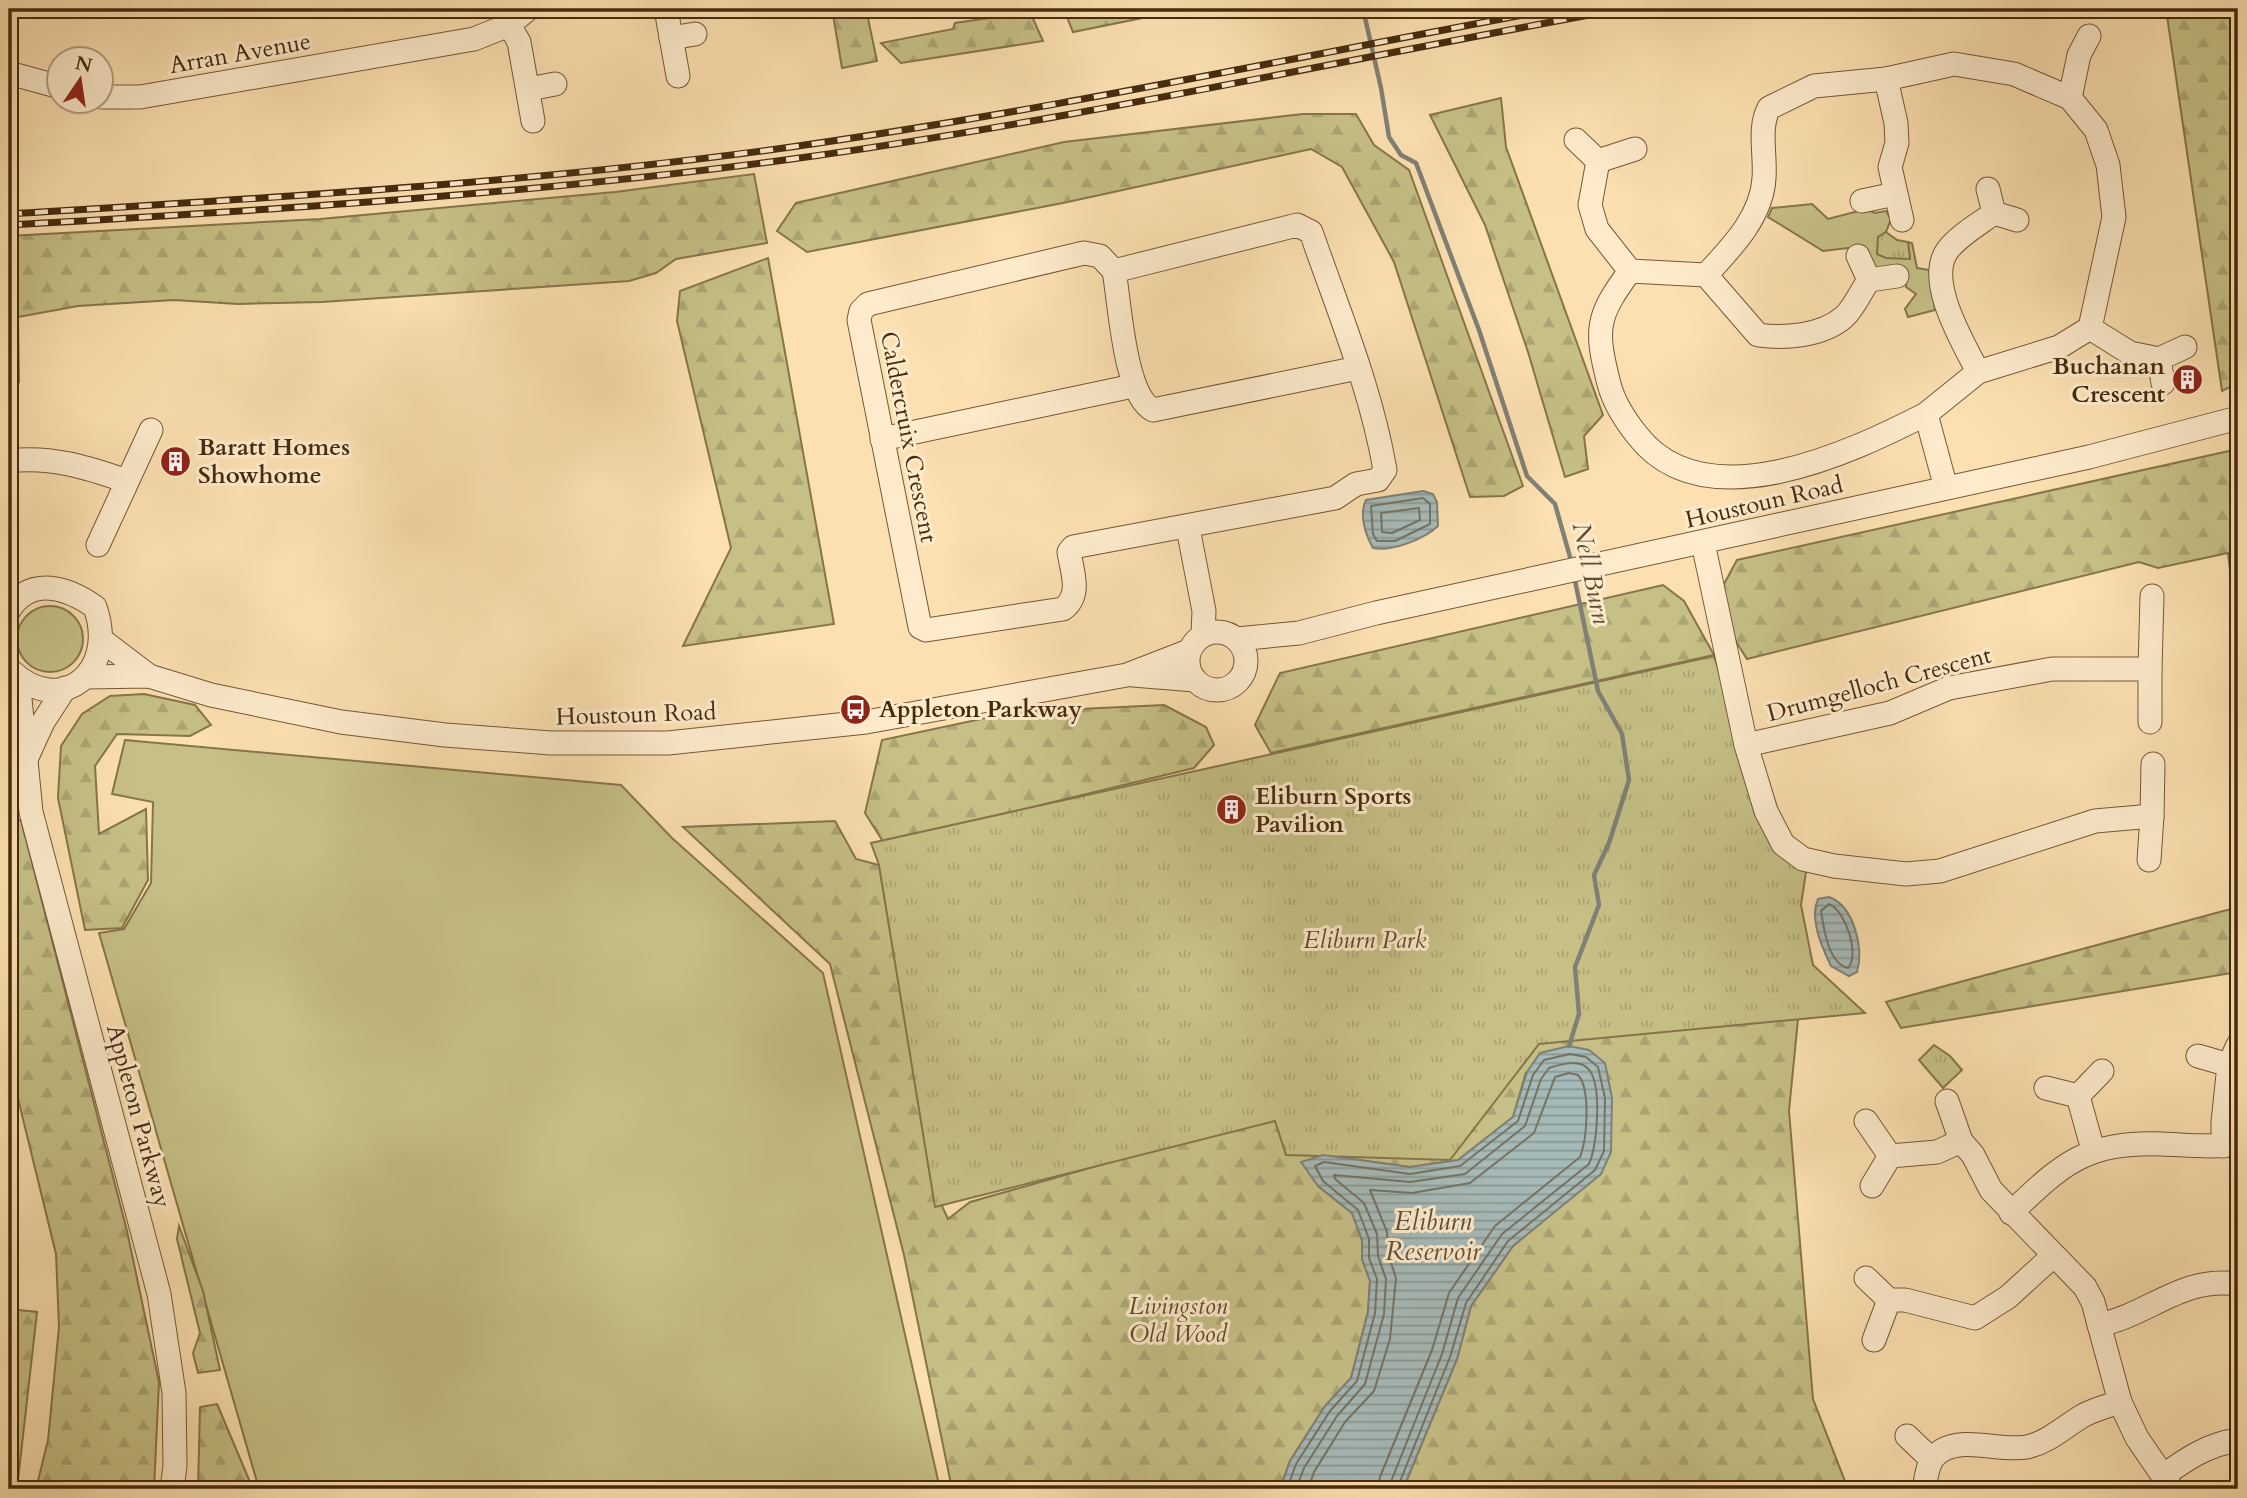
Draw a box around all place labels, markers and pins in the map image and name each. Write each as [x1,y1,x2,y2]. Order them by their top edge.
place label: Buchanan Crescent [2052,350,2166,411]
building icon: Buchanan Crescent [2171,363,2205,397]
place label: Baratt Homes Showhome [198,431,350,492]
building icon: Baratt Homes Showhome [158,444,192,478]
bus stop icon: Appleton Parkway [839,692,873,726]
place label: Appleton Parkway [879,693,1082,726]
place label: Eliburn Sports Pavilion [1255,780,1412,841]
building icon: Eliburn Sports Pavilion [1215,793,1249,827]

